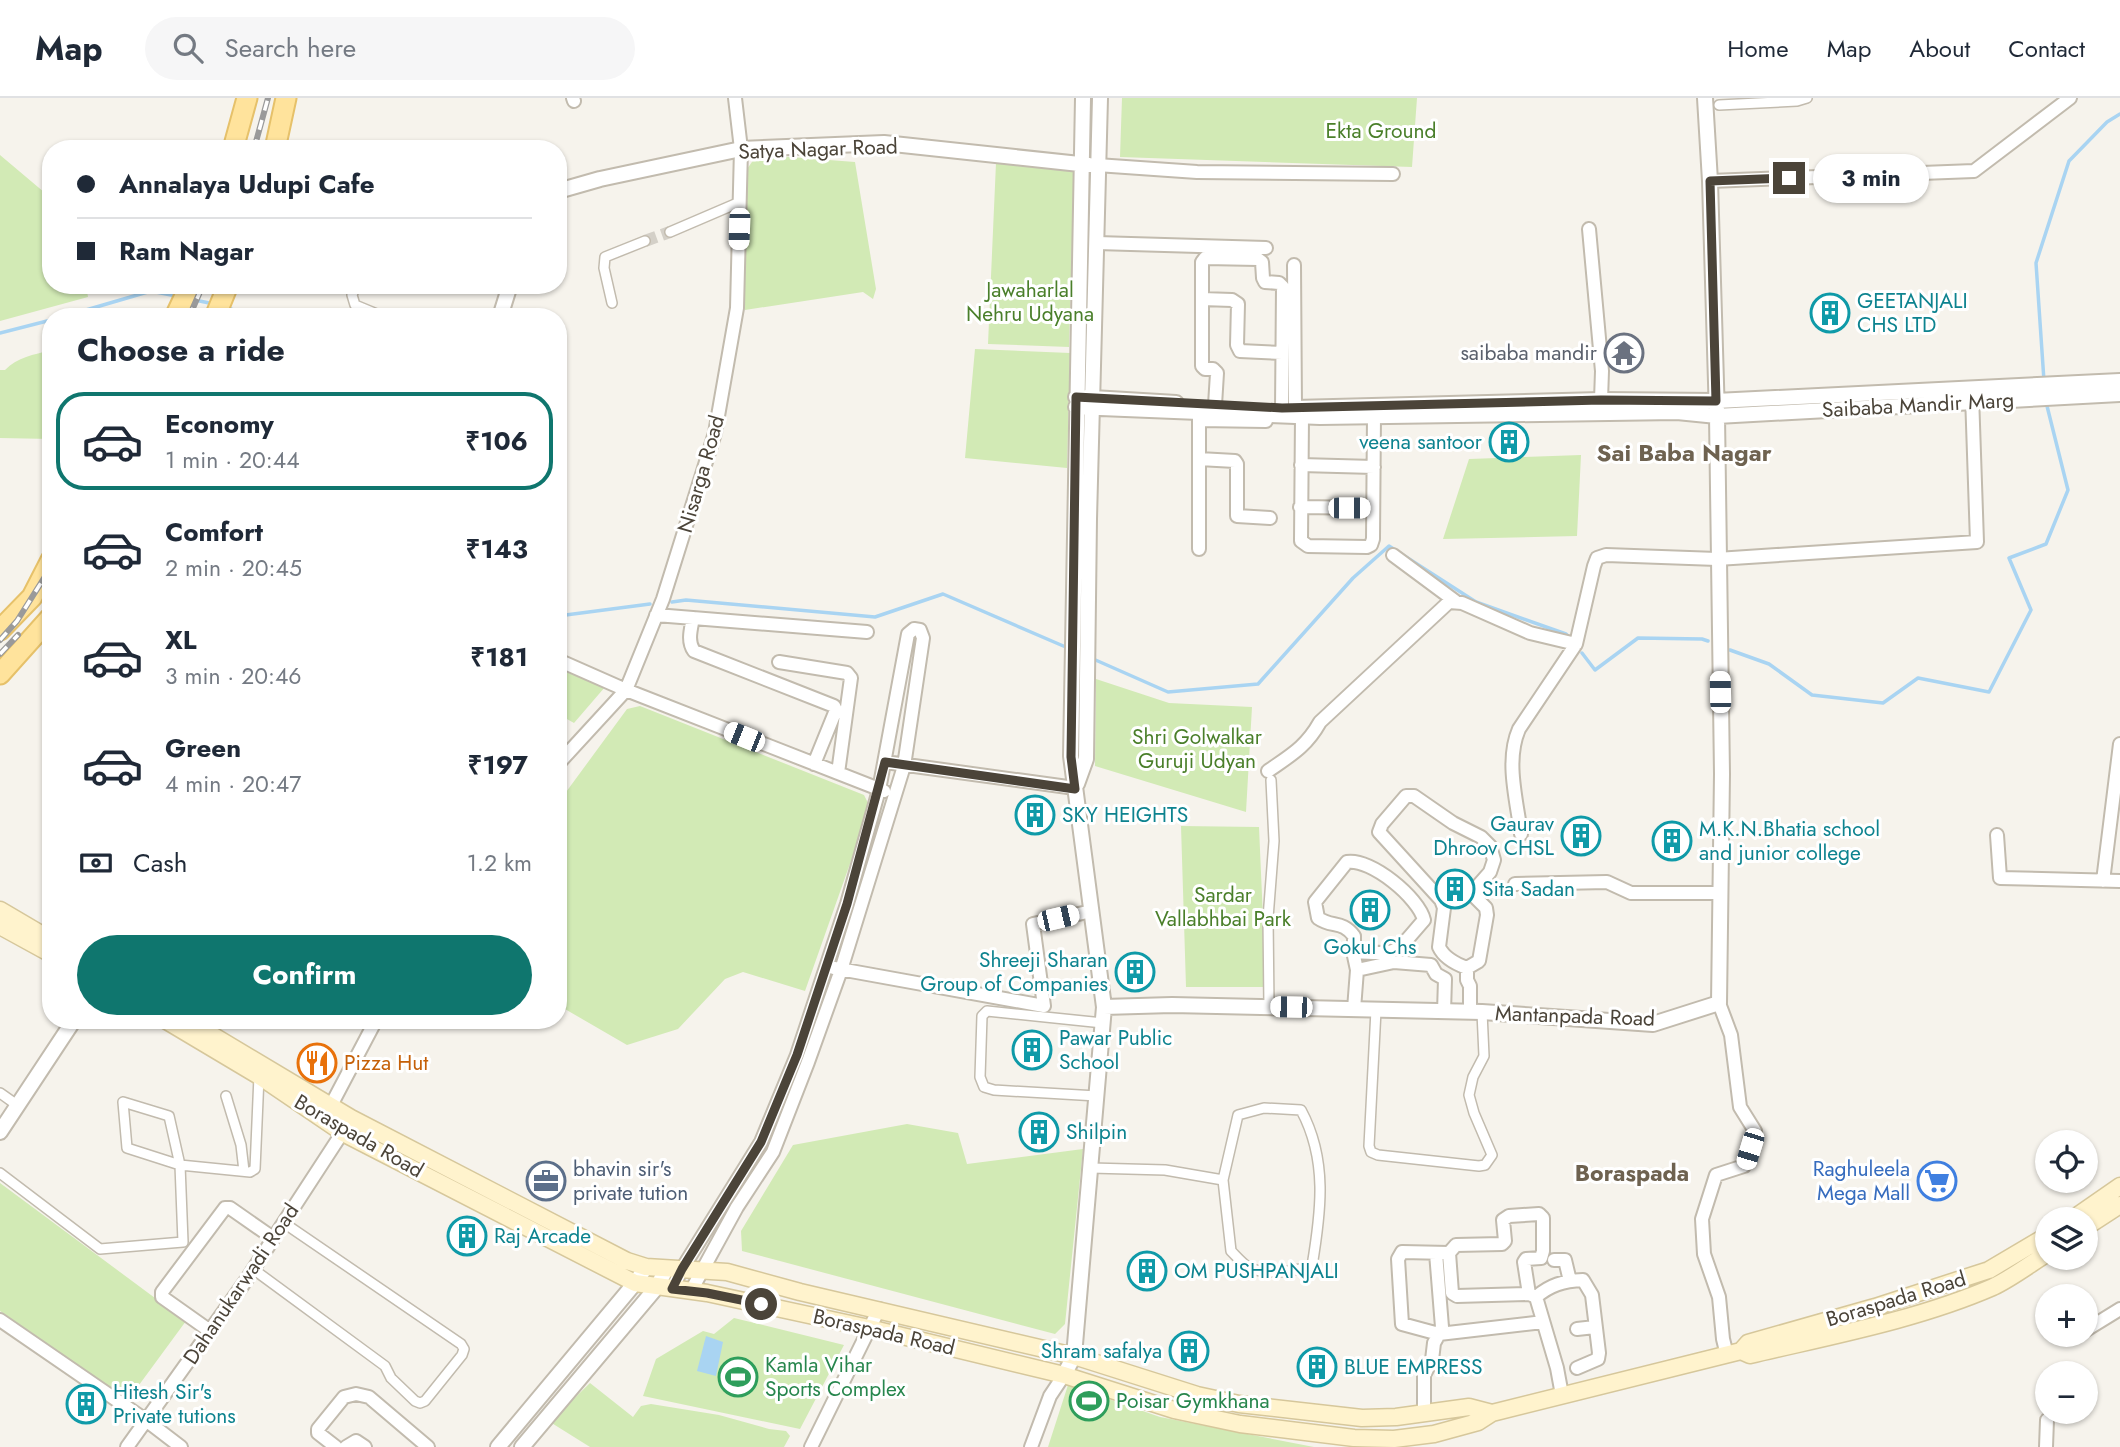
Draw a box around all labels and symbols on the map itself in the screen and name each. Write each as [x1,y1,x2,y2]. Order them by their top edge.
park label: Ekta Ground [1326,116,1436,146]
street label: Satya Nagar Road [738,131,898,167]
callout: 3 min [1814,154,1929,202]
route end [1773,162,1805,194]
car [728,208,751,250]
park label: Jawaharlal Nehru Udyana [966,275,1094,329]
place label: GEETANJALI CHS LTD [1857,286,1968,340]
building icon: GEETANJALI CHS LTD [1809,292,1851,334]
temple icon: saibaba mandir [1603,332,1645,374]
place label: saibaba mandir [1460,338,1598,368]
street label: Saibaba Mandir Marg [1821,385,2015,425]
street label: Nisarga Road [670,412,732,536]
building icon: veena santoor [1488,421,1530,463]
place label: veena santoor [1359,427,1483,457]
district label: Sai Baba Nagar [1596,435,1772,470]
car [1329,498,1371,519]
car [1710,671,1731,713]
car [721,719,768,755]
park label: Shri Golwalkar Guruji Udyan [1132,722,1263,776]
building icon: SKY HEIGHTS [1014,794,1056,836]
place label: SKY HEIGHTS [1062,800,1188,830]
place label: Gaurav Dhroov CHSL [1433,809,1555,863]
place label: M.K.N.Bhatia school and junior college [1699,814,1880,868]
building icon: Gaurav Dhroov CHSL [1560,815,1602,857]
building icon: M.K.N.Bhatia school and junior college [1651,820,1693,862]
building icon: Sita Sadan [1434,868,1476,910]
place label: Sita Sadan [1482,874,1575,904]
park label: Sardar Vallabhbai Park [1155,880,1292,934]
building icon: Gokul Chs [1349,889,1391,931]
car [1036,903,1081,933]
place label: Gokul Chs [1324,932,1416,962]
place label: Shreeji Sharan Group of Companies [920,945,1108,999]
building icon: Shreeji Sharan Group of Companies [1114,951,1156,993]
car [1270,996,1313,1018]
street label: Mantanpada Road [1495,998,1655,1034]
place label: Pawar Public School [1059,1023,1172,1077]
building icon: Pawar Public School [1011,1029,1053,1071]
restaurant icon: Pizza Hut [296,1042,338,1084]
place label: Pizza Hut [344,1048,428,1078]
street label: Boraspada Road [289,1087,429,1185]
building icon: Shilpin [1018,1111,1060,1153]
place label: Shilpin [1066,1117,1127,1147]
car [1734,1126,1767,1172]
place label: bhavin sir's private tution [573,1154,688,1208]
place label: Raghuleela Mega Mall [1813,1154,1910,1208]
district label: Boraspada [1575,1156,1689,1190]
office icon: bhavin sir's private tution [525,1160,567,1202]
supermarket icon: Raghuleela Mega Mall [1916,1160,1958,1202]
street label: Dahanukarwadi Road [176,1198,306,1370]
building icon: Raj Arcade [446,1215,488,1257]
place label: Raj Arcade [494,1221,591,1251]
building icon: OM PUSHPANJALI [1126,1250,1168,1292]
place label: OM PUSHPANJALI [1174,1256,1339,1286]
street label: Boraspada Road [1822,1264,1970,1334]
route start [745,1288,777,1320]
street label: Boraspada Road [810,1301,958,1363]
building icon: Shram safalya [1168,1330,1210,1372]
place label: Shram safalya [1041,1336,1162,1366]
building icon: BLUE EMPRESS [1296,1346,1338,1388]
place label: Kamla Vihar Sports Complex [765,1350,905,1404]
place label: BLUE EMPRESS [1344,1352,1483,1382]
sports icon: Kamla Vihar Sports Complex [717,1356,759,1398]
place label: Hitesh Sir's Private tutions [113,1377,236,1431]
sports icon: Poisar Gymkhana [1068,1380,1110,1422]
building icon: Hitesh Sir's Private tutions [65,1383,107,1425]
place label: Poisar Gymkhana [1116,1386,1270,1416]

